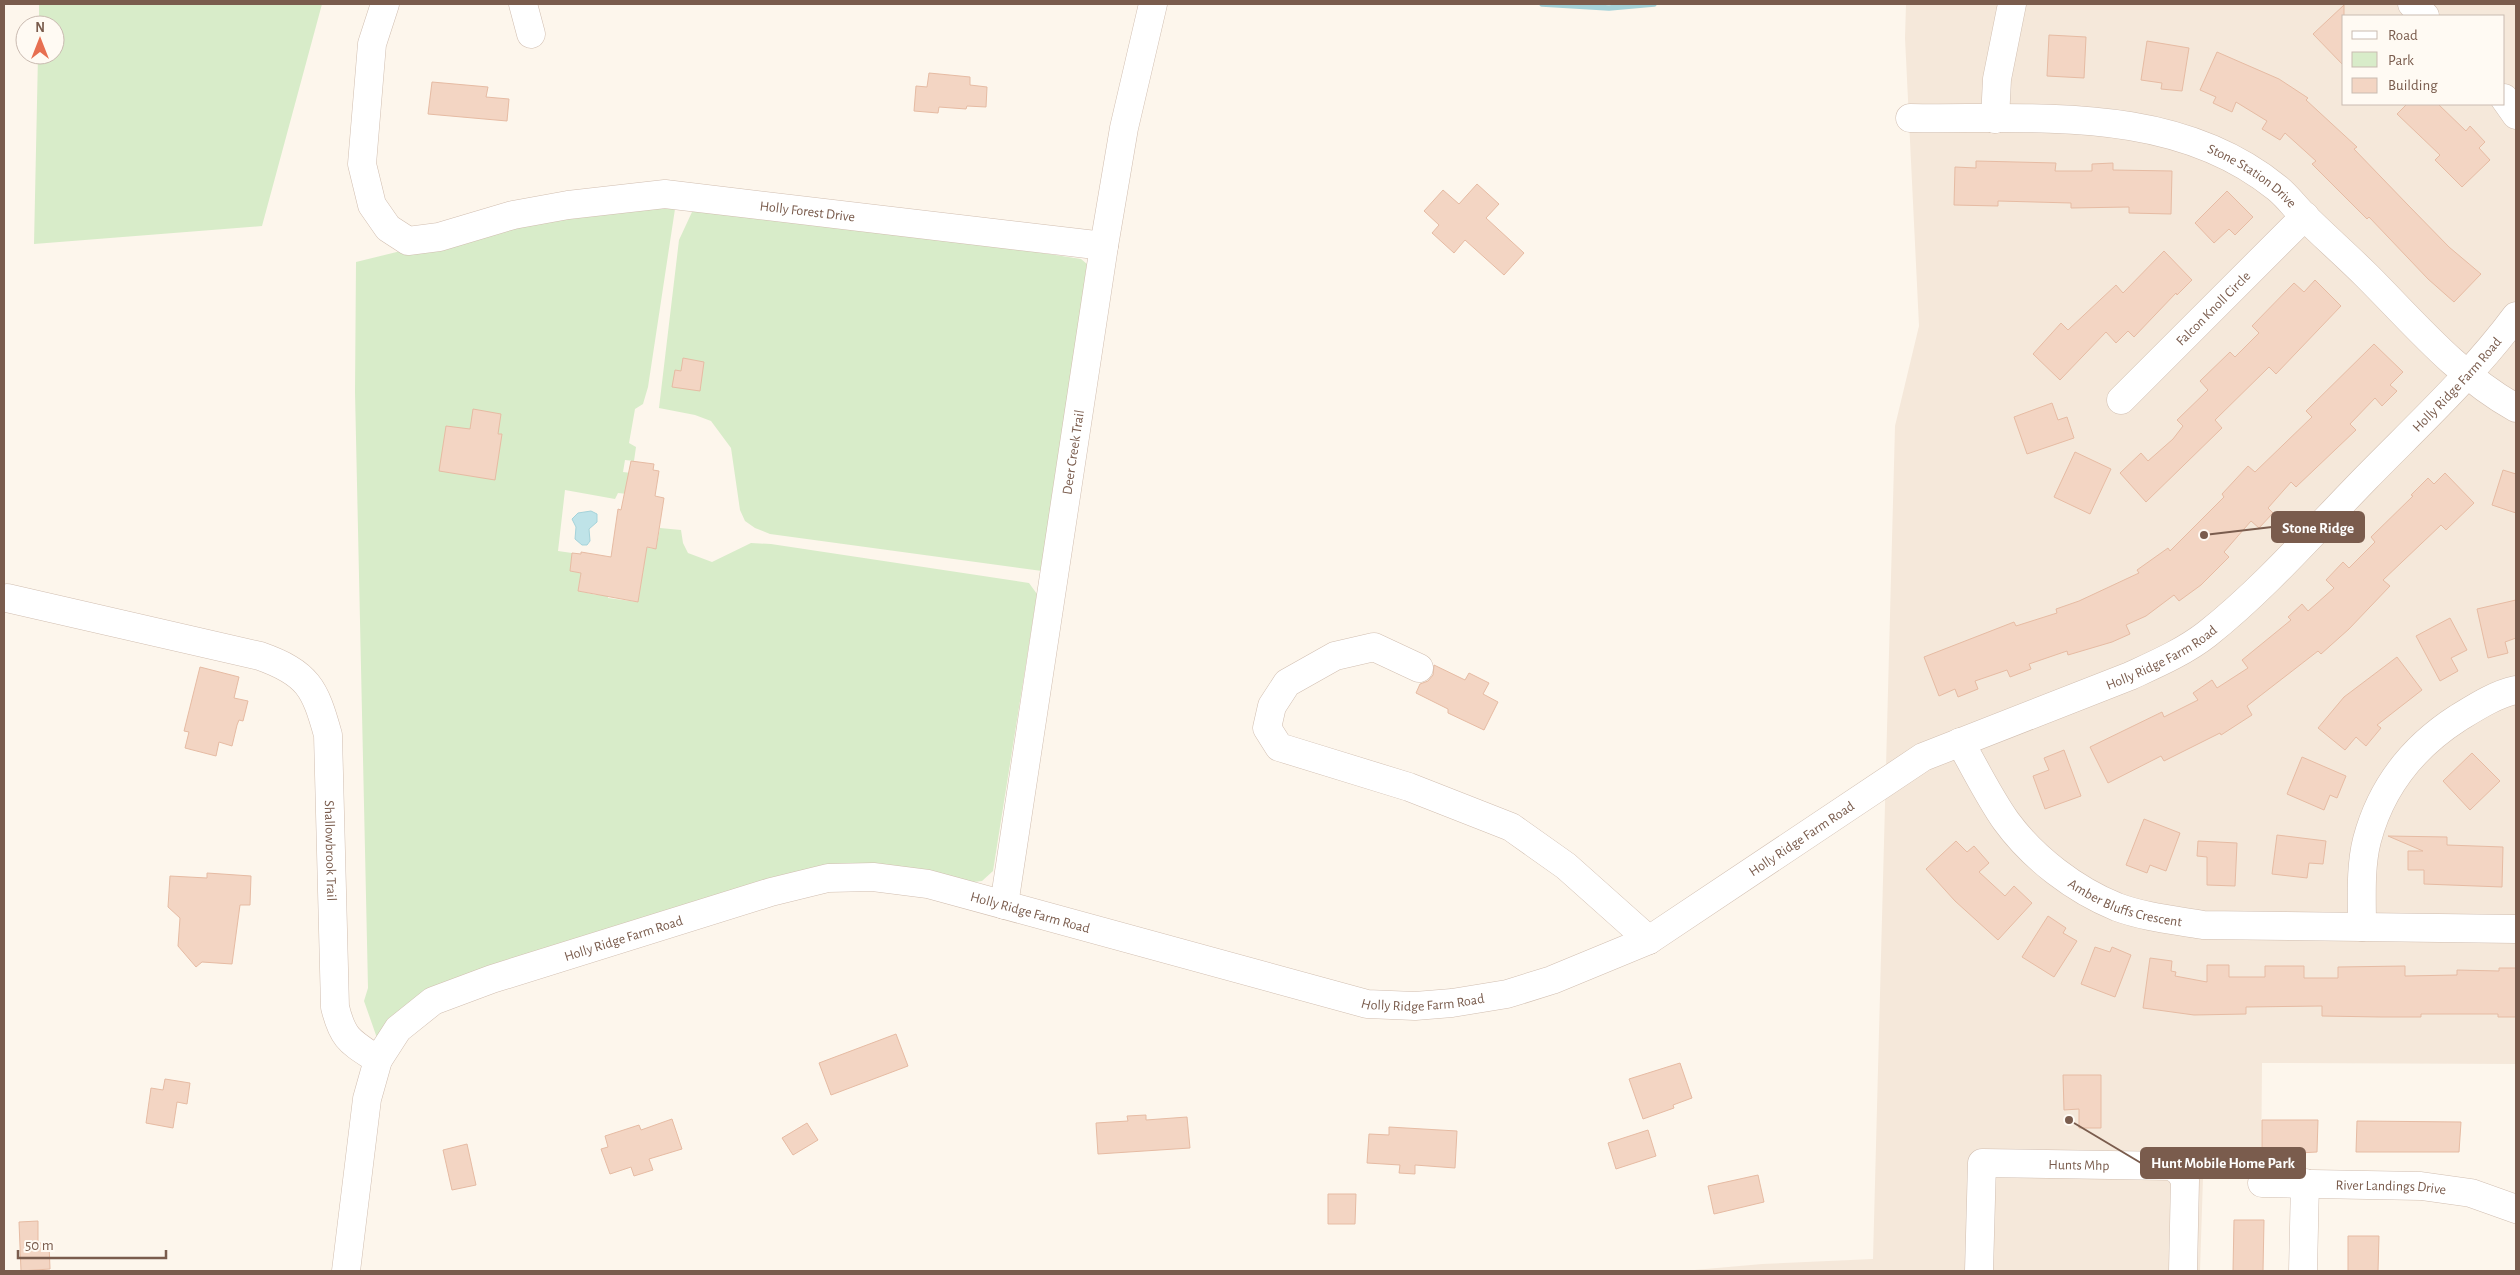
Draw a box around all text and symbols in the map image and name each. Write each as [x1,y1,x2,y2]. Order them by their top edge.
north arrow [15,15,65,65]
legend [2342,15,2505,105]
text: N [35,21,45,35]
text: Road [2388,28,2418,43]
text: Park [2388,53,2414,68]
text: Building [2388,78,2438,93]
street label: Stone Station Drive [2205,142,2299,211]
street label: Holly Forest Drive [759,199,856,224]
street label: Falcon Knoll Circle [2174,269,2253,349]
street label: Holly Ridge Farm Road [2410,335,2504,435]
street label: Deer Creek Trail [1060,409,1087,496]
callout: Stone Ridge [2272,512,2364,542]
text: Stone Ridge [2282,521,2354,536]
street label: Holly Ridge Farm Road [2104,623,2220,693]
street label: Holly Ridge Farm Road [1747,799,1857,879]
street label: Shallowbrook Trail [322,800,338,901]
street label: Amber Bluffs Crescent [2065,877,2183,930]
street label: Holly Ridge Farm Road [969,890,1091,936]
street label: Holly Ridge Farm Road [563,914,685,964]
street label: Holly Ridge Farm Road [1359,992,1485,1014]
callout: Hunt Mobile Home Park [2141,1148,2305,1178]
text: Hunt Mobile Home Park [2151,1156,2296,1171]
street label: Hunts Mhp [2048,1158,2110,1173]
street label: River Landings Drive [2335,1178,2447,1197]
scale bar [18,1228,165,1260]
text: 50 m [25,1238,54,1253]

